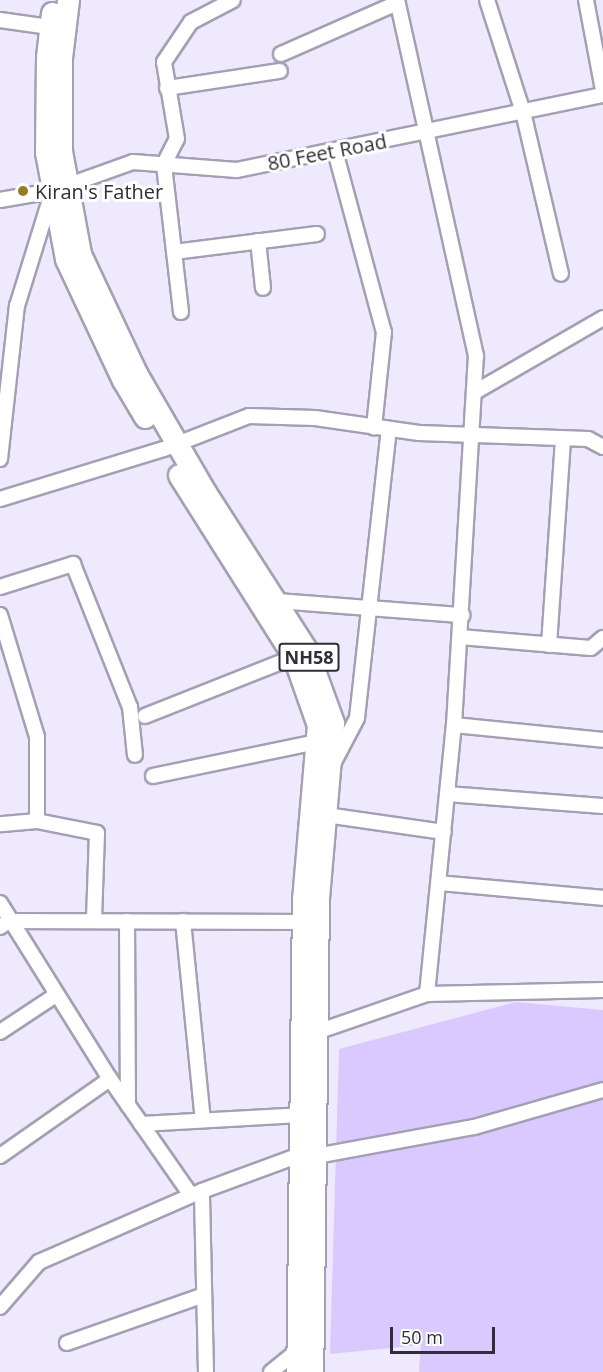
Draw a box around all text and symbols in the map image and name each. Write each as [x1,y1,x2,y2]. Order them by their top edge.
street label: 80 Feet Road [265,129,389,175]
place label: Kiran's Father [35,179,163,203]
marker: Kiran's Father [16,184,30,198]
road number: NH58 [278,642,340,672]
scale bar [393,1315,498,1353]
text: 50 m [401,1325,443,1349]

